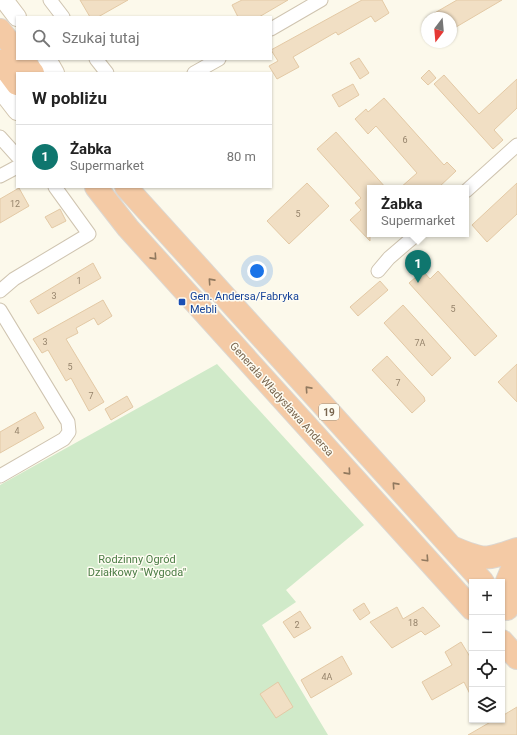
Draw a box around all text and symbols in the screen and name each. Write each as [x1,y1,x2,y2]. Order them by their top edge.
north arrow [421,12,457,48]
search box [16,16,272,60]
icon: search [30,27,52,49]
text: Szukaj tutaj [62,29,140,47]
text: W pobliżu [32,88,107,108]
house number: 6 [402,135,408,145]
text: Żabka [70,140,112,158]
text: 1 [41,149,49,164]
text: 80 m [227,149,256,164]
text: Supermarket [70,158,144,173]
popup [367,185,469,237]
text: Żabka [381,195,423,213]
house number: 12 [10,199,20,209]
house number: 5 [295,209,301,219]
text: Supermarket [381,213,455,228]
pin: 1 [405,250,431,283]
one-way arrow [150,252,157,260]
your location [247,261,267,281]
house number: 1 [76,276,82,286]
one-way arrow [209,278,216,285]
place label: Gen. Andersa/Fabryka Mebli [190,290,299,316]
house number: 3 [51,291,57,301]
marker: Gen. Andersa/Fabryka Mebli [177,297,187,307]
house number: 5 [450,304,456,314]
house number: 3 [42,337,48,347]
house number: 7A [415,338,426,348]
street label: Generała Władysława Andersa [227,340,336,459]
house number: 5 [67,362,73,372]
house number: 7 [395,378,401,388]
one-way arrow [306,386,313,393]
house number: 7 [88,391,94,401]
road number: 19 [319,404,339,420]
house number: 4 [14,426,20,436]
one-way arrow [343,467,350,475]
one-way arrow [392,482,400,490]
park label: Rodzinny Ogród Działkowy "Wygoda" [88,553,186,579]
one-way arrow [421,554,429,562]
map controls [469,579,505,723]
button: + [469,579,505,615]
button: − [469,615,505,651]
house number: 18 [408,618,418,628]
house number: 2 [294,620,300,630]
button: locate [469,651,505,687]
house number: 4A [322,672,333,682]
button: layers [469,687,505,723]

